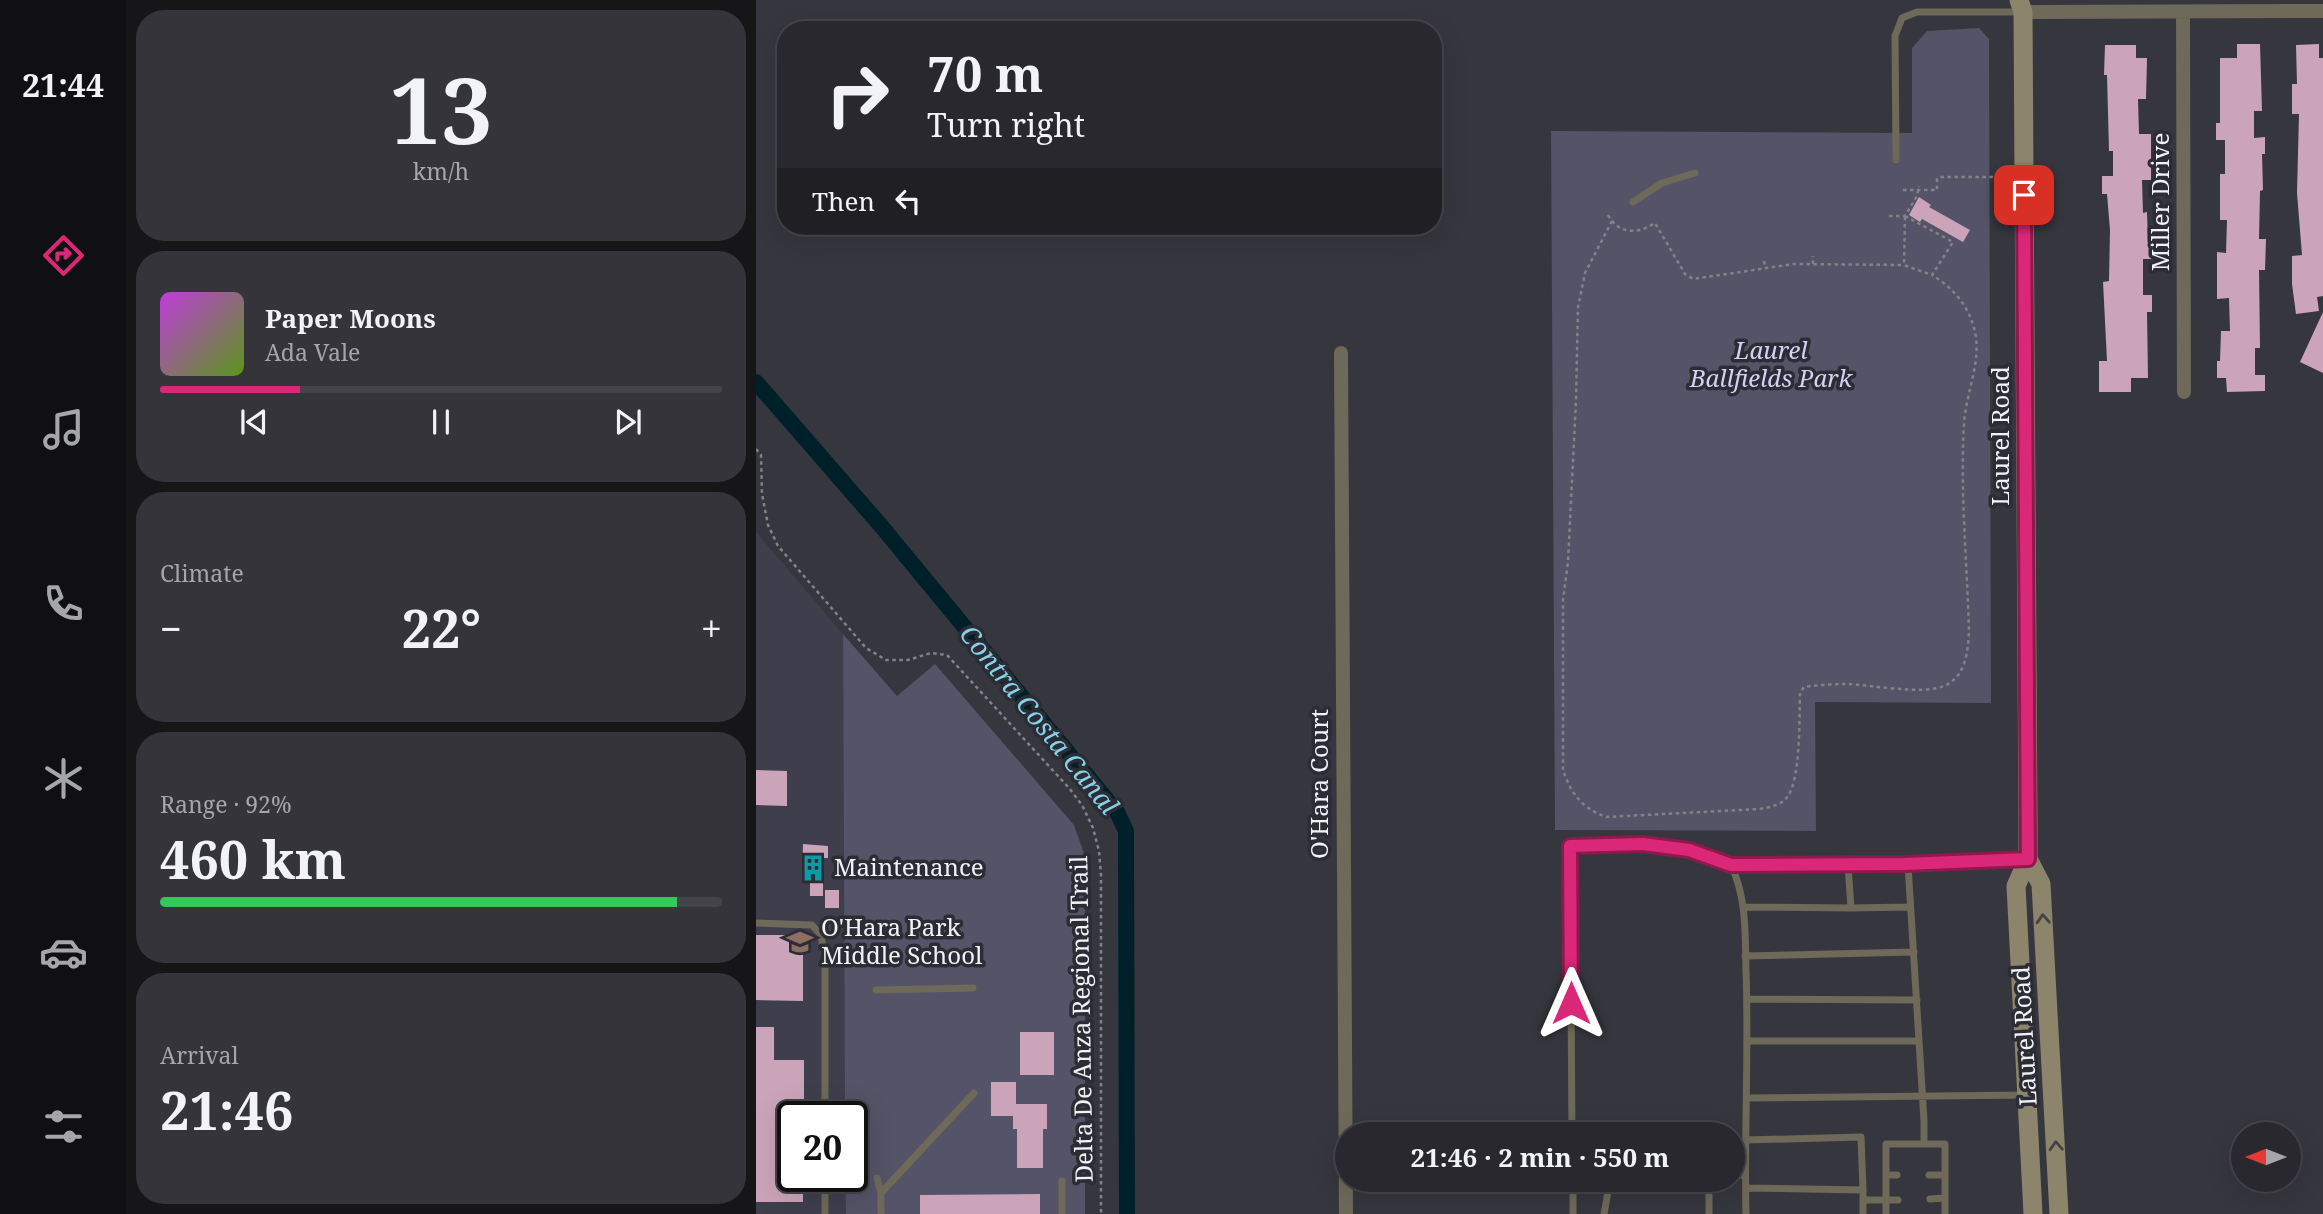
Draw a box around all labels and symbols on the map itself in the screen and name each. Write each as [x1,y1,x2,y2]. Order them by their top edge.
street label: Miller Drive [2143,133,2176,271]
pin [1994,165,2054,225]
park label: Laurel Ballfields Park [1689,333,1854,394]
street label: Laurel Road [1983,366,2016,506]
water label: Contra Costa Canal [952,617,1128,822]
street label: O'Hara Court [1302,709,1335,859]
place label: Maintenance [834,850,984,883]
building icon: Maintenance [798,853,828,883]
street label: Delta De Anza Regional Trail [1061,855,1100,1183]
place label: O'Hara Park Middle School [821,910,983,971]
one-way arrow [2035,913,2050,924]
school or university icon: O'Hara Park Middle School [785,927,815,957]
street label: Laurel Road [2003,965,2044,1107]
position arrow [1534,966,1608,1040]
speed limit sign: 20 [777,1101,868,1192]
north arrow [2231,1122,2301,1192]
one-way arrow [2048,1140,2063,1151]

